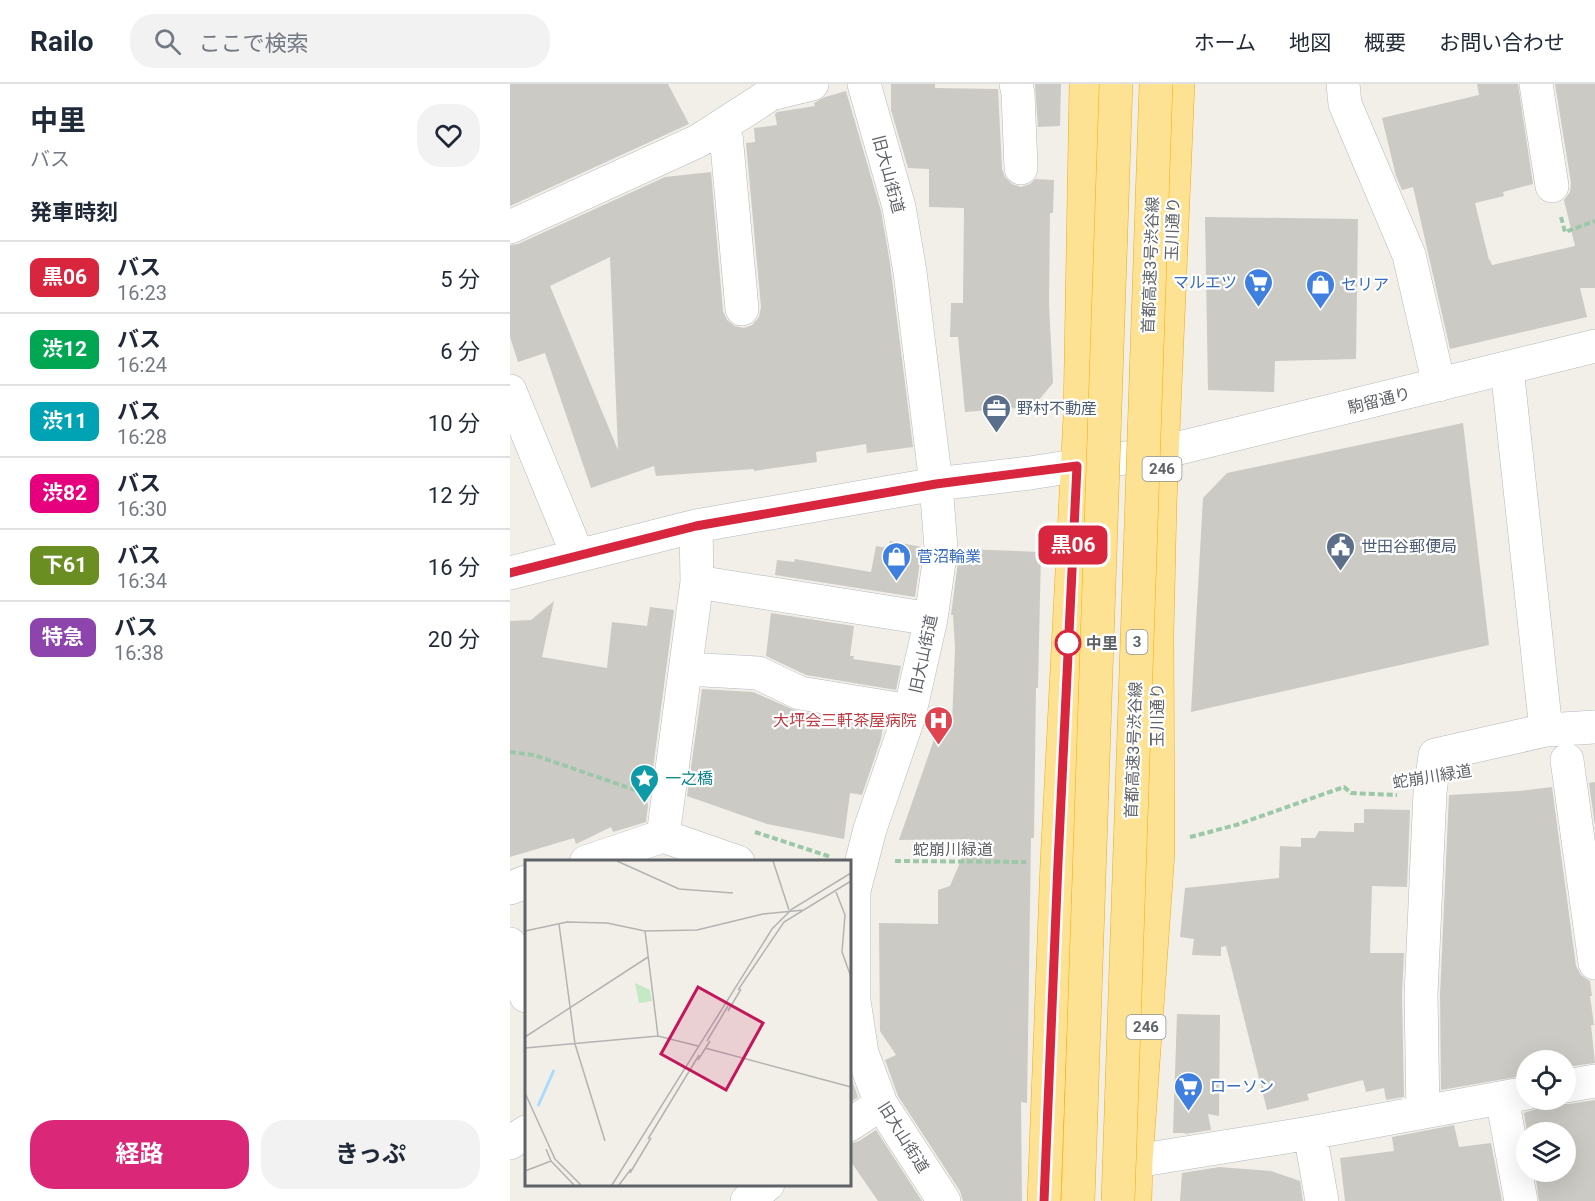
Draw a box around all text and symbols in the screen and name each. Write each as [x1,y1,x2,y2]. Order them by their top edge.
search box [130,14,550,68]
text: Railo [30,25,94,58]
icon: search [151,25,184,58]
text: ここで検索 [199,31,309,56]
text: ホーム [1194,31,1256,55]
text: 地図 [1289,31,1331,55]
text: 概要 [1364,31,1406,55]
text: お問い合わせ [1439,31,1565,55]
text: 中里 [30,104,86,137]
button: heart [417,104,480,167]
street label: 旧大山街道 [869,133,908,215]
text: バス [30,147,70,171]
street label: 首都高速3号渋谷線 [1139,196,1162,334]
street label: 玉川通り [1162,197,1183,261]
text: 発車時刻 [30,200,118,225]
text: バス [117,255,161,280]
text: 黒06 [42,265,87,289]
supermarket icon: マルエツ [1242,266,1274,308]
text: 5 分 [440,267,480,292]
shop icon: セリア [1304,268,1336,310]
place label: マルエツ [1173,273,1237,292]
place label: セリア [1341,275,1389,294]
text: 16:23 [117,281,167,305]
text: バス [117,327,161,352]
text: 渋12 [42,337,87,361]
text: 6 分 [440,339,480,364]
text: 16:24 [117,353,167,377]
street label: 駒留通り [1346,384,1412,417]
office icon: 野村不動産 [980,392,1012,434]
text: バス [117,399,161,424]
place label: 野村不動産 [1017,399,1097,418]
text: 渋11 [42,409,87,433]
text: 10 分 [428,411,480,436]
text: 16:28 [117,425,167,449]
road number: 246 [1142,457,1182,481]
text: バス [117,471,161,496]
text: 渋82 [42,481,87,505]
text: 12 分 [428,483,480,508]
text: 16:30 [117,497,167,521]
line badge: 黒06 [1038,526,1108,564]
public building icon: 世田谷郵便局 [1324,530,1356,572]
text: 黒06 [1050,533,1096,557]
place label: 世田谷郵便局 [1361,537,1457,556]
shop icon: 菅沼輪業 [880,540,912,582]
text: バス [117,543,161,568]
place label: 菅沼輪業 [917,547,981,566]
text: 下61 [42,553,87,577]
text: 16 分 [428,555,480,580]
text: 16:34 [117,569,167,593]
street label: 旧大山街道 [906,613,941,695]
text: バス [114,615,158,640]
text: 特急 [42,625,84,649]
text: 20 分 [428,627,480,652]
marker: 中里 [1055,630,1081,656]
road number: 3 [1126,630,1148,654]
place label: 中里 [1086,634,1118,653]
text: 16:38 [114,641,164,665]
street label: 首都高速3号渋谷線 [1122,681,1145,819]
street label: 玉川通り [1148,683,1167,747]
hospital icon: 大坪会三軒茶屋病院 [922,704,954,746]
place label: 大坪会三軒茶屋病院 [773,711,917,730]
street label: 蛇崩川緑道 [1391,761,1473,792]
place icon: 一之橋 [628,762,660,804]
place label: 一之橋 [665,769,713,788]
street label: 蛇崩川緑道 [913,840,993,859]
inset map [525,860,850,1186]
road number: 246 [1126,1015,1166,1039]
map controls [1516,1050,1576,1182]
button: locate [1516,1050,1576,1110]
supermarket icon: ローソン [1173,1070,1205,1112]
place label: ローソン [1210,1077,1274,1096]
street label: 旧大山街道 [874,1098,933,1176]
button: 経路 [30,1120,249,1189]
button: きっぷ [261,1120,480,1189]
button: layers [1516,1122,1576,1182]

